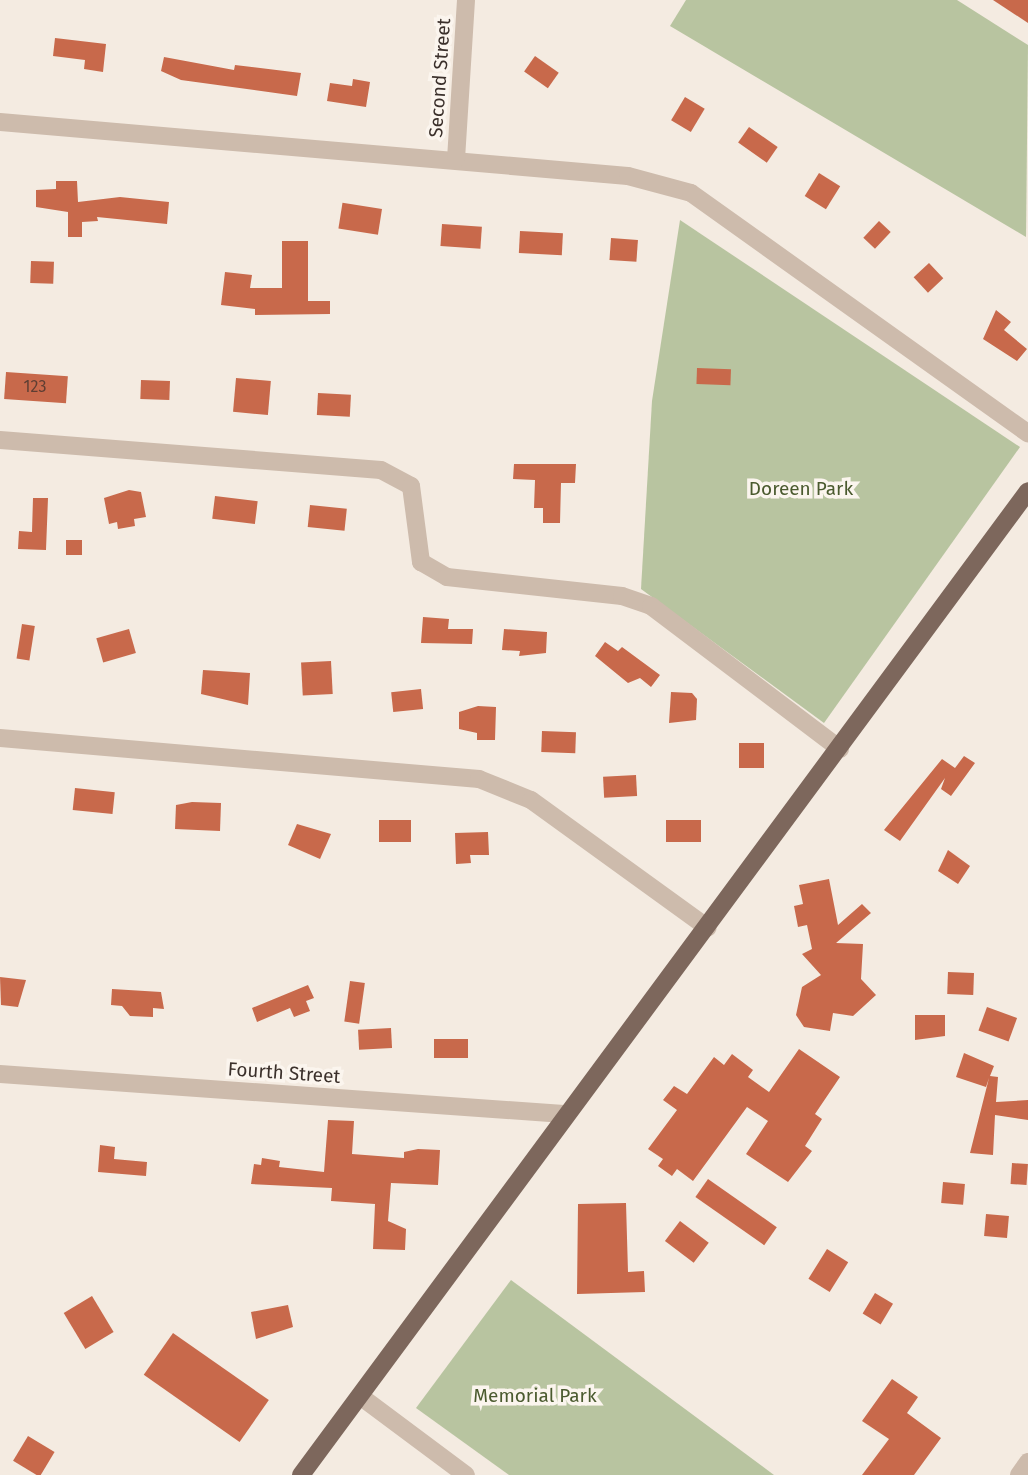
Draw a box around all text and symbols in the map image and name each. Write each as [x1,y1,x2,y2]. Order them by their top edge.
street label: Second Street [424,18,456,138]
house number: 123 [24,377,46,397]
park label: Doreen Park [749,478,853,500]
street label: Fourth Street [227,1058,341,1088]
park label: Memorial Park [473,1385,597,1407]

